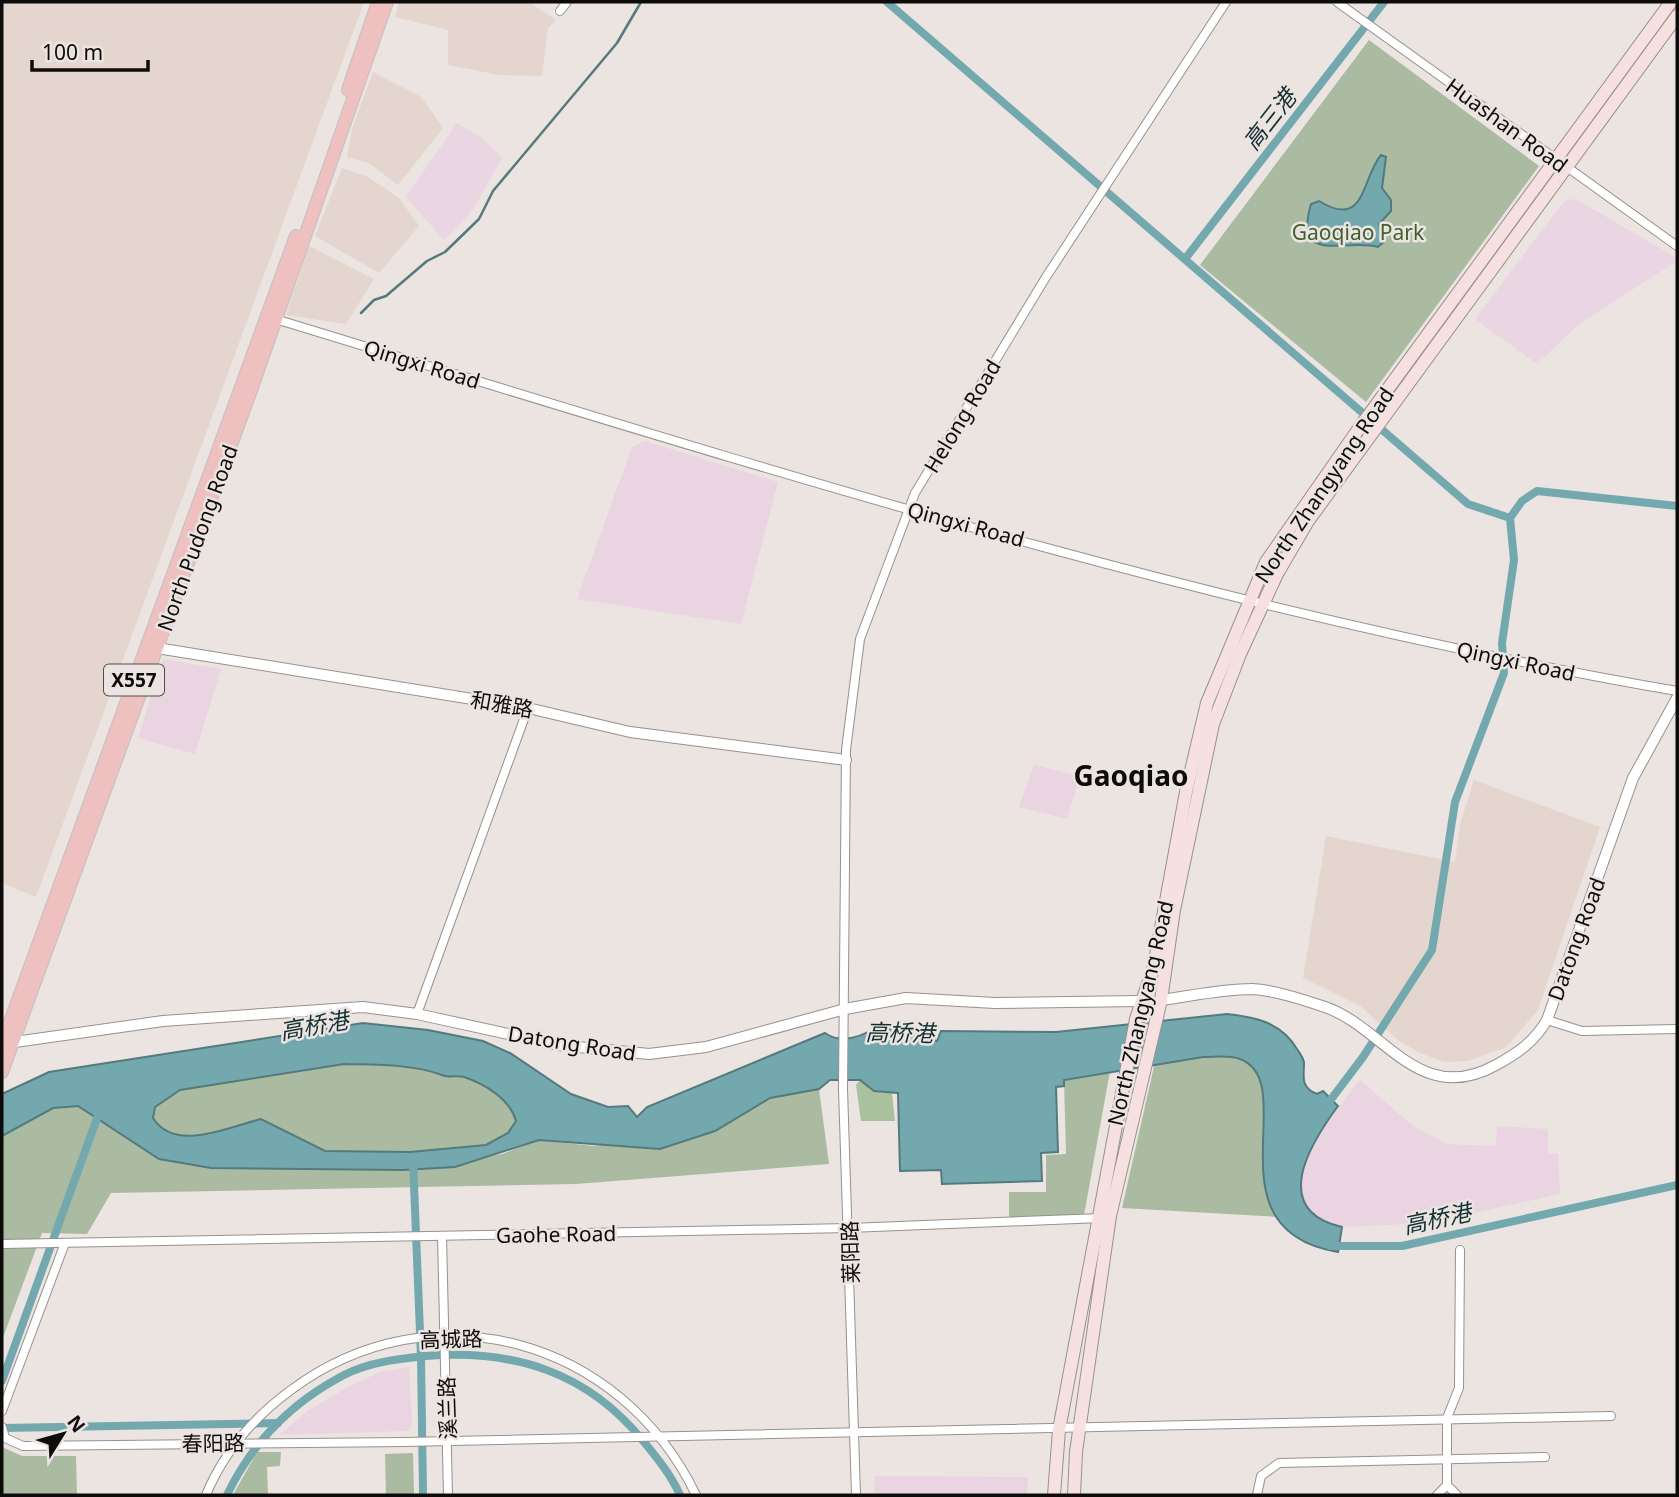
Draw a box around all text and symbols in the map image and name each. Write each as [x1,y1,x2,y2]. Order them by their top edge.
scale bar [32,28,147,72]
text: 100 m [42,38,103,66]
street label: Huashan Road [1441,71,1573,179]
water label: 高三港 [1235,80,1305,156]
park label: Gaoqiao Park [1292,218,1425,246]
street label: Qingxi Road [360,333,484,395]
street label: Helong Road [917,354,1007,478]
street label: North Zhangyang Road [1248,382,1400,588]
street label: North Pudong Road [150,441,244,635]
street label: Qingxi Road [904,495,1028,553]
street label: Qingxi Road [1454,635,1578,687]
road number: X557 [104,664,164,695]
street label: 和雅路 [469,685,535,723]
district label: Gaoqiao [1074,756,1188,794]
street label: Datong Road [1541,873,1611,1005]
street label: North Zhangyang Road [1100,898,1180,1128]
water label: 高桥港 [277,1003,354,1047]
water label: 高桥港 [865,1015,938,1049]
street label: Datong Road [506,1019,638,1067]
water label: 高桥港 [1400,1195,1477,1241]
street label: Gaohe Road [495,1219,617,1249]
street label: 莱阳路 [835,1220,865,1284]
street label: 高城路 [419,1324,483,1354]
street label: 溪兰路 [432,1376,462,1440]
north arrow [28,1399,98,1469]
text: N [62,1410,92,1438]
street label: 春阳路 [181,1428,245,1458]

